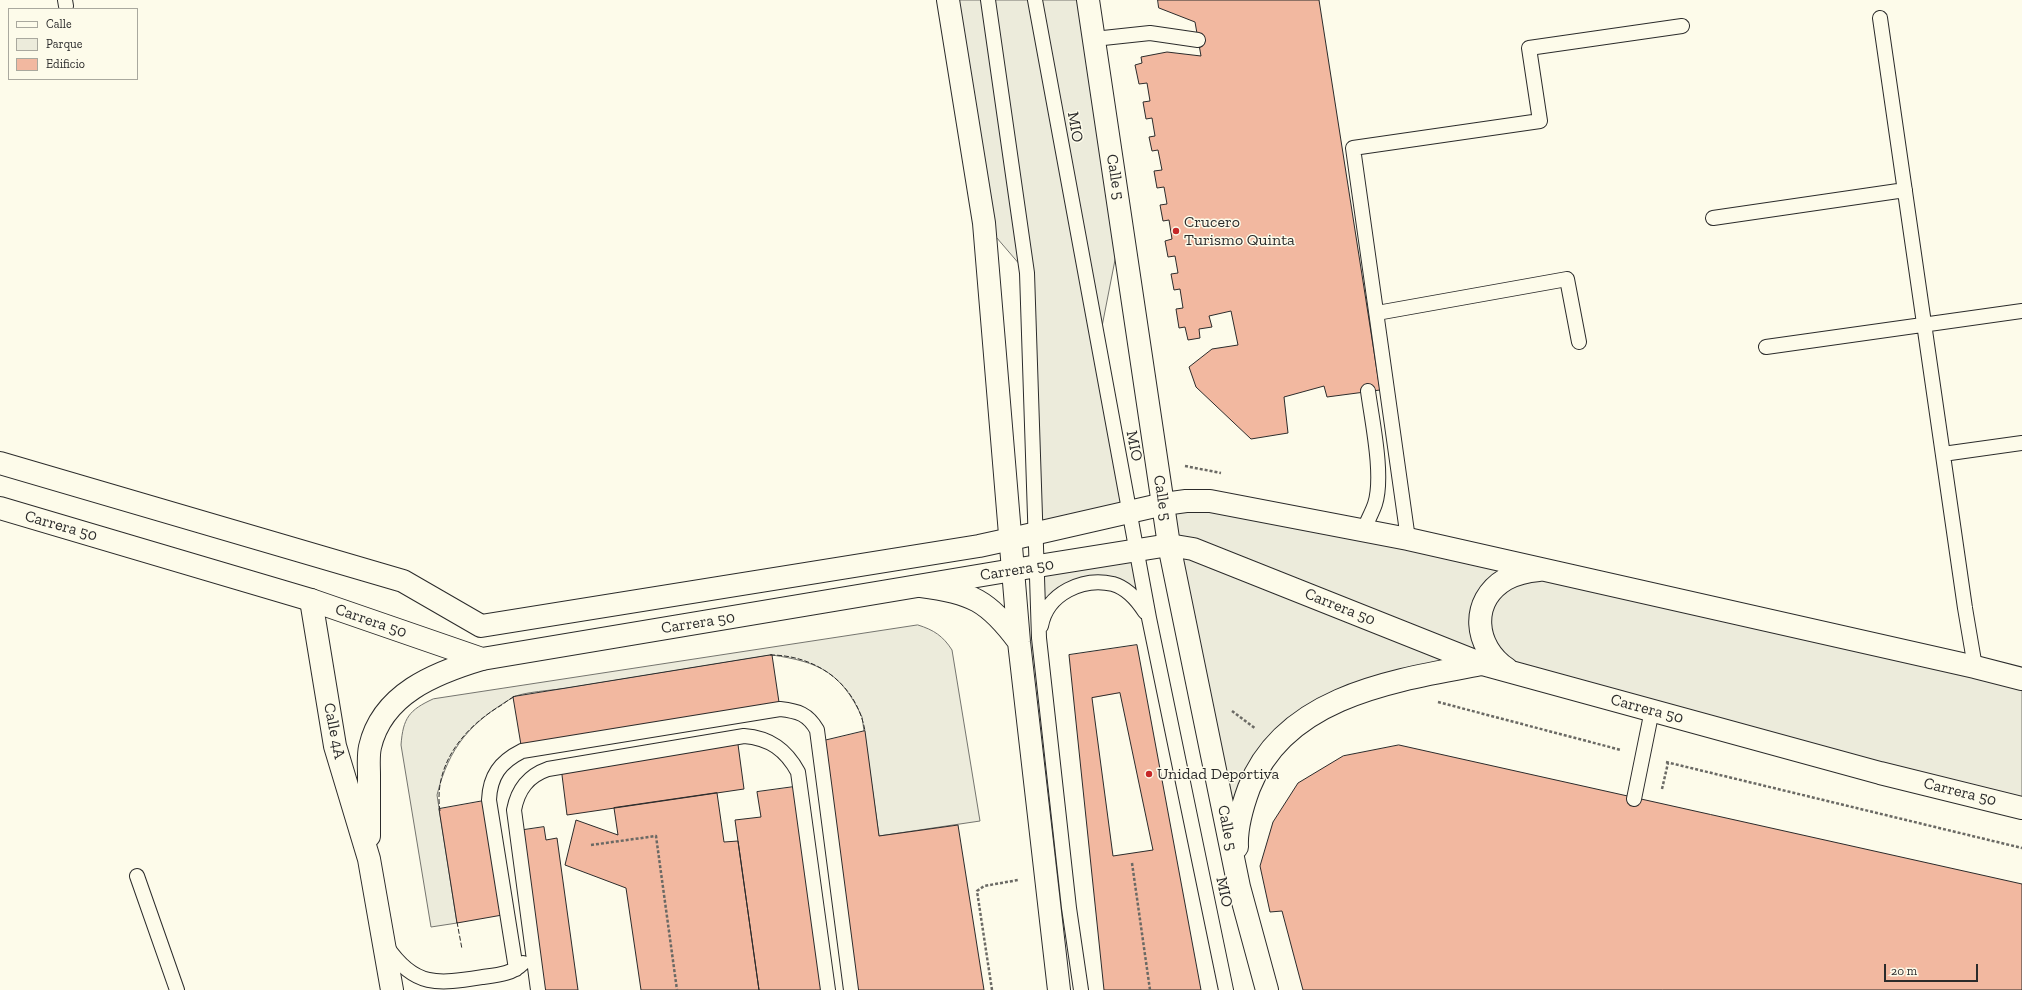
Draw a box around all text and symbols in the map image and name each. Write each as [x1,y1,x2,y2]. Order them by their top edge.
legend [8,8,138,80]
text: Calle [46,17,72,31]
text: Parque [46,37,82,51]
text: Edificio [46,57,85,71]
street label: MIO [1063,110,1087,144]
street label: Calle 5 [1102,153,1128,201]
place label: Crucero Turismo Quinta [1184,212,1295,250]
marker: Crucero Turismo Quinta [1171,226,1181,236]
street label: MIO [1122,429,1146,463]
street label: Calle 5 [1149,474,1175,522]
street label: Carrera 50 [23,507,99,545]
street label: Carrera 50 [979,555,1055,585]
street label: Carrera 50 [1302,584,1378,630]
street label: Carrera 50 [333,600,409,642]
street label: Carrera 50 [660,608,736,638]
street label: Carrera 50 [1609,690,1685,728]
street label: Calle 4A [319,701,349,761]
place label: Unidad Deportiva [1157,764,1279,784]
marker: Unidad Deportiva [1144,769,1154,779]
street label: Carrera 50 [1922,774,1998,810]
street label: Calle 5 [1213,804,1241,852]
street label: MIO [1211,875,1237,909]
scale bar [1886,956,1980,982]
text: 20 m [1891,964,1917,978]

